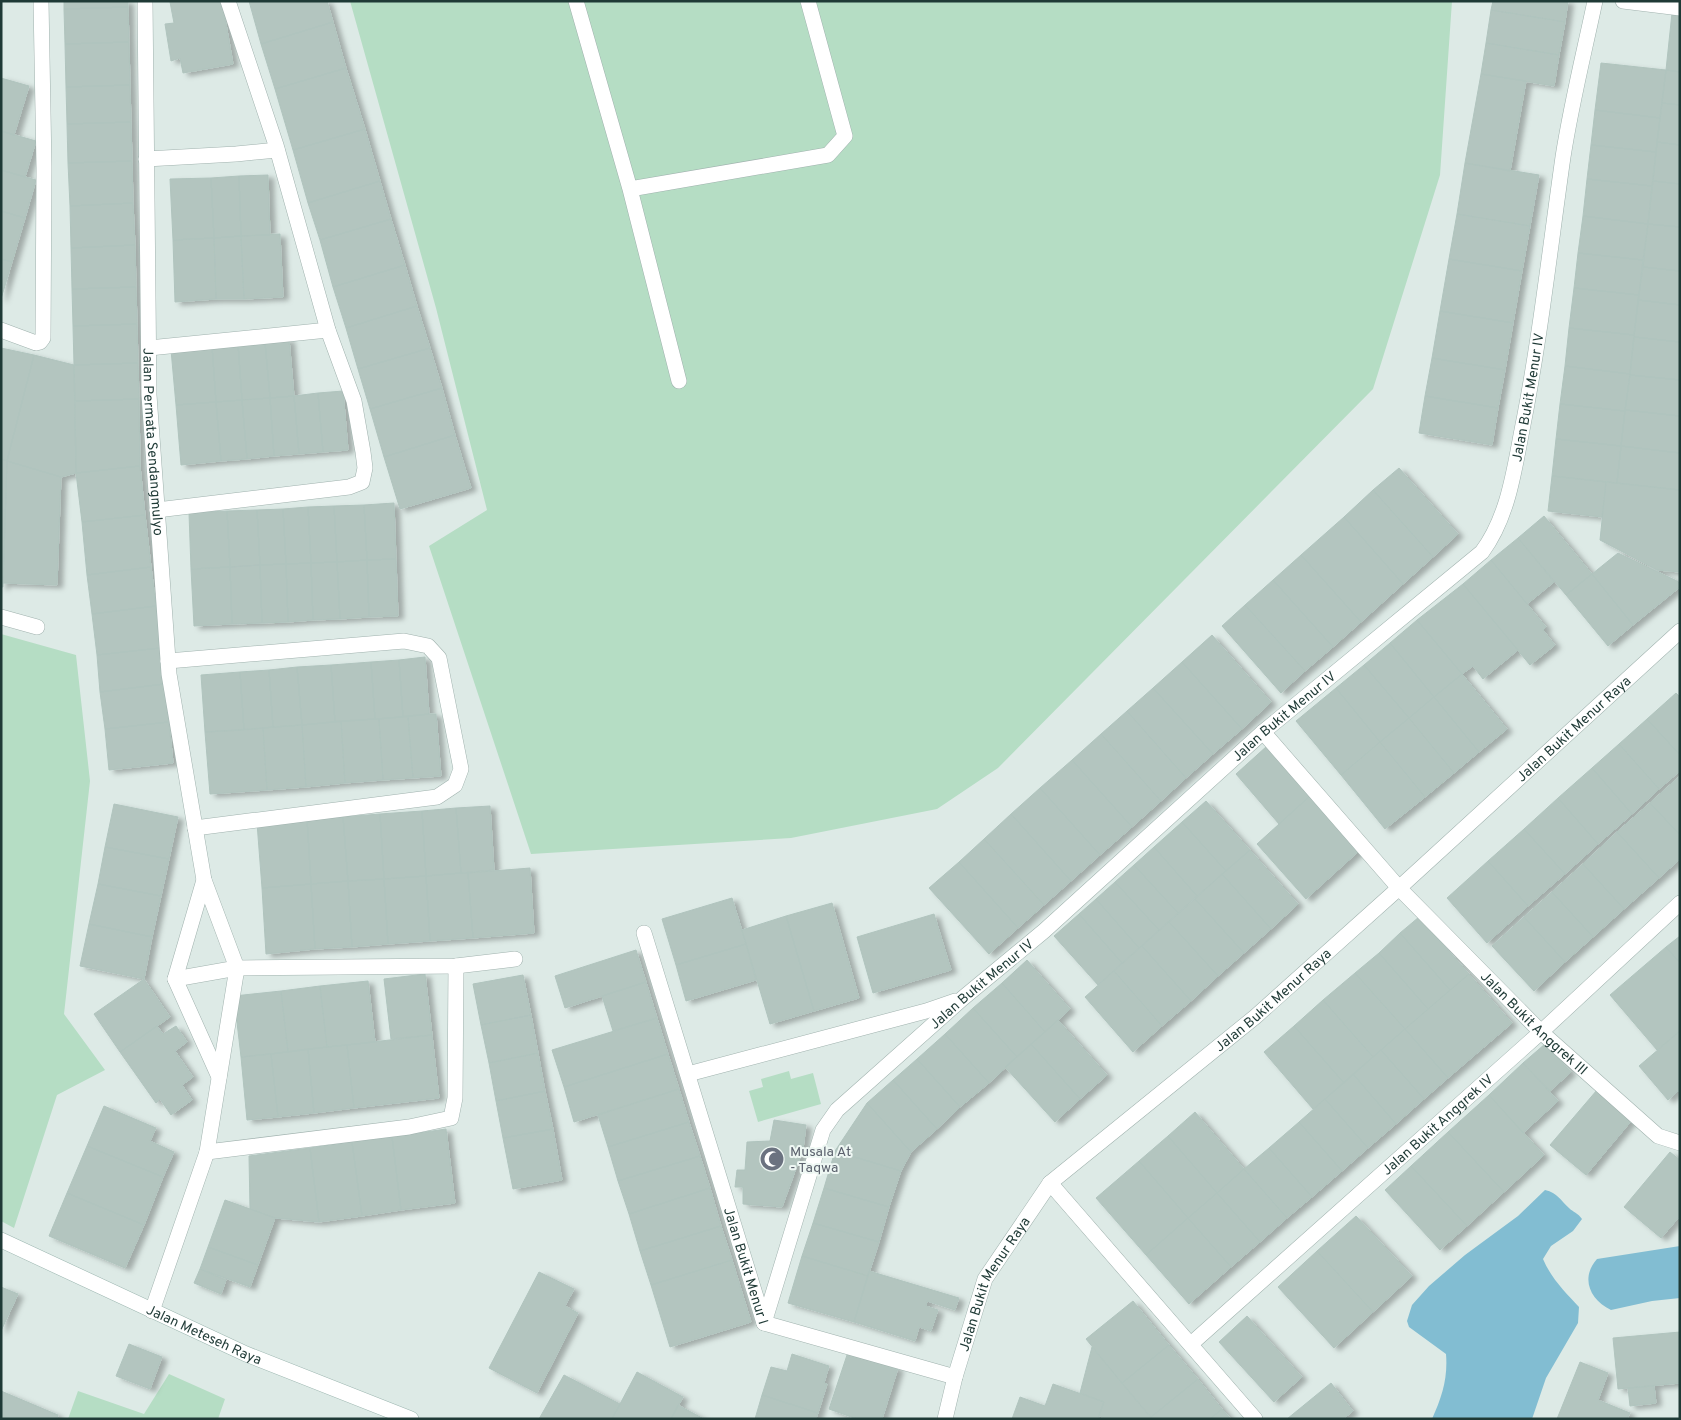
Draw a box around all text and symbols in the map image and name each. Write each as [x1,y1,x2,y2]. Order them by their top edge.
street label: Jalan Bukit Menur IV [1509,332,1549,464]
street label: Jalan Permata Sendangmulyo [139,348,166,537]
street label: Jalan Bukit Menur IV [1229,668,1340,766]
street label: Jalan Bukit Menur Raya [1514,673,1635,786]
street label: Jalan Bukit Menur IV [927,936,1038,1034]
street label: Jalan Bukit Menur Raya [1212,946,1335,1056]
street label: Jalan Bukit Anggrek III [1476,969,1590,1079]
street label: Jalan Bukit Anggrek IV [1379,1071,1498,1180]
place label: Musala At - Taqwa [790,1144,851,1177]
mosque icon: Musala At - Taqwa [759,1146,785,1172]
street label: Jalan Bukit Menur I [719,1205,771,1327]
street label: Jalan Bukit Menur Raya [956,1214,1035,1354]
street label: Jalan Meteseh Raya [143,1302,264,1369]

